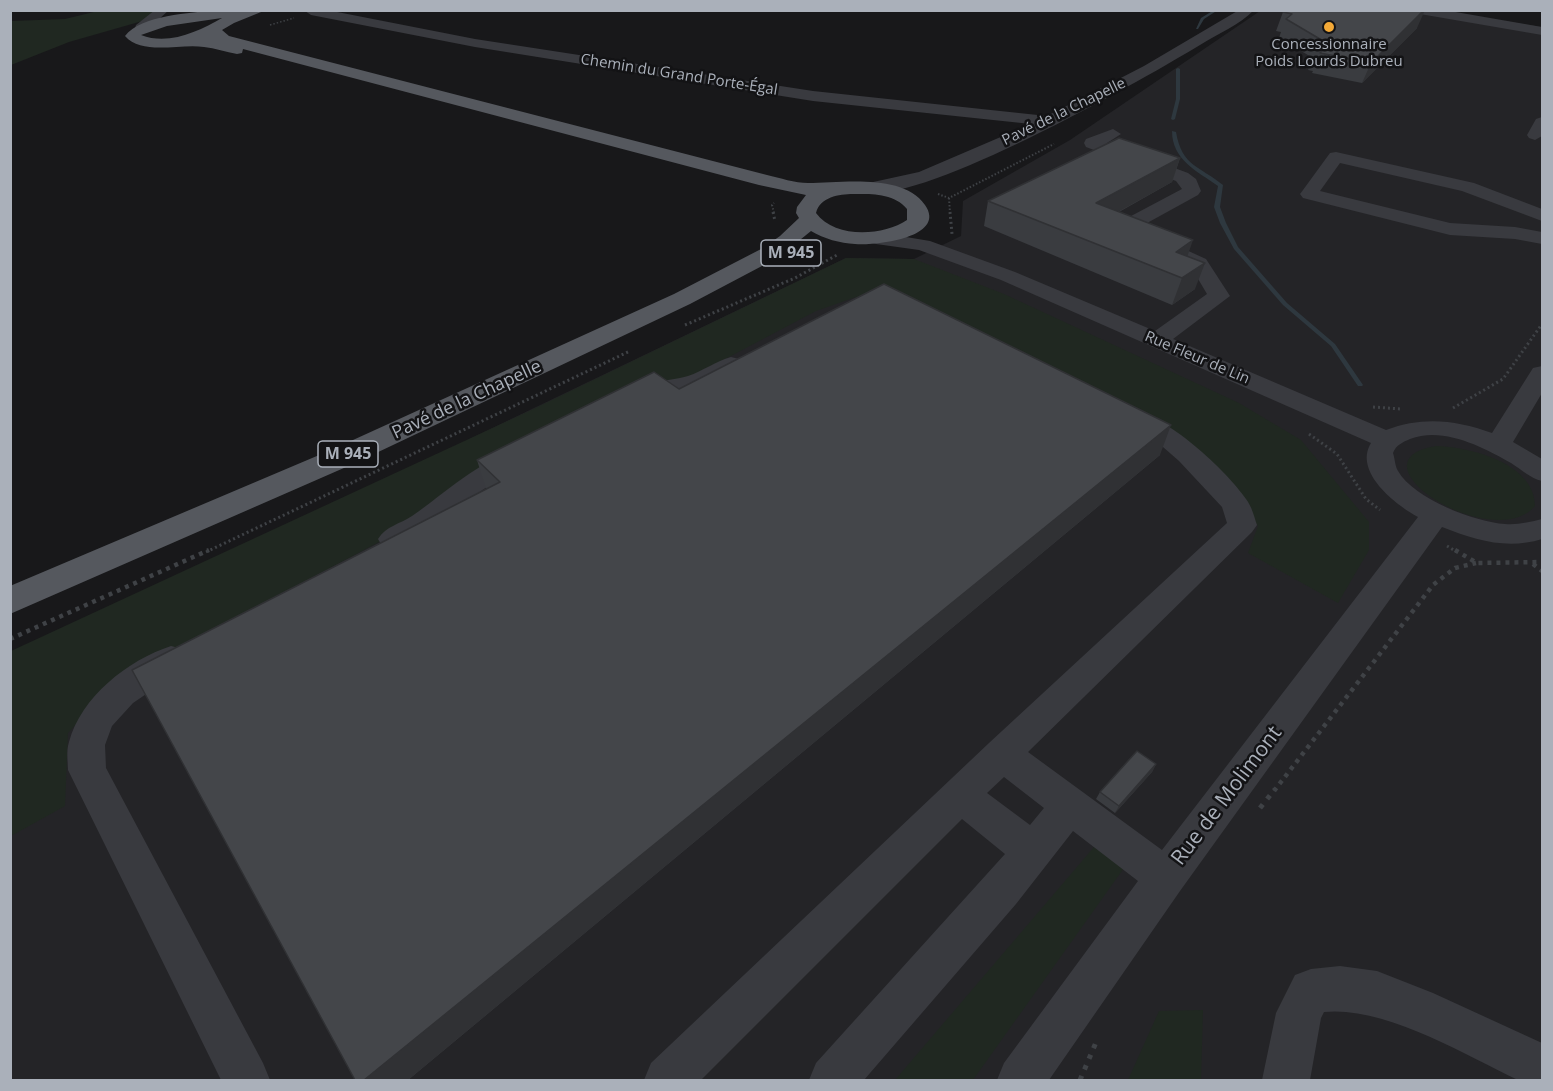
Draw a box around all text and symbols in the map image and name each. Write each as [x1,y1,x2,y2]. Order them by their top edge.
marker: Concessionnaire Poids Lourds Dubreu [1322,20,1336,34]
place label: Concessionnaire Poids Lourds Dubreu [1255,36,1403,71]
street label: Chemin du Grand Porte-Égal [579,51,779,99]
street label: Pavé de la Chapelle [999,74,1129,150]
road number: M 945 [761,240,821,266]
street label: Rue Fleur de Lin [1142,328,1252,388]
street label: Pavé de la Chapelle [389,356,545,444]
road number: M 945 [318,441,378,467]
street label: Rue de Molimont [1166,721,1288,871]

